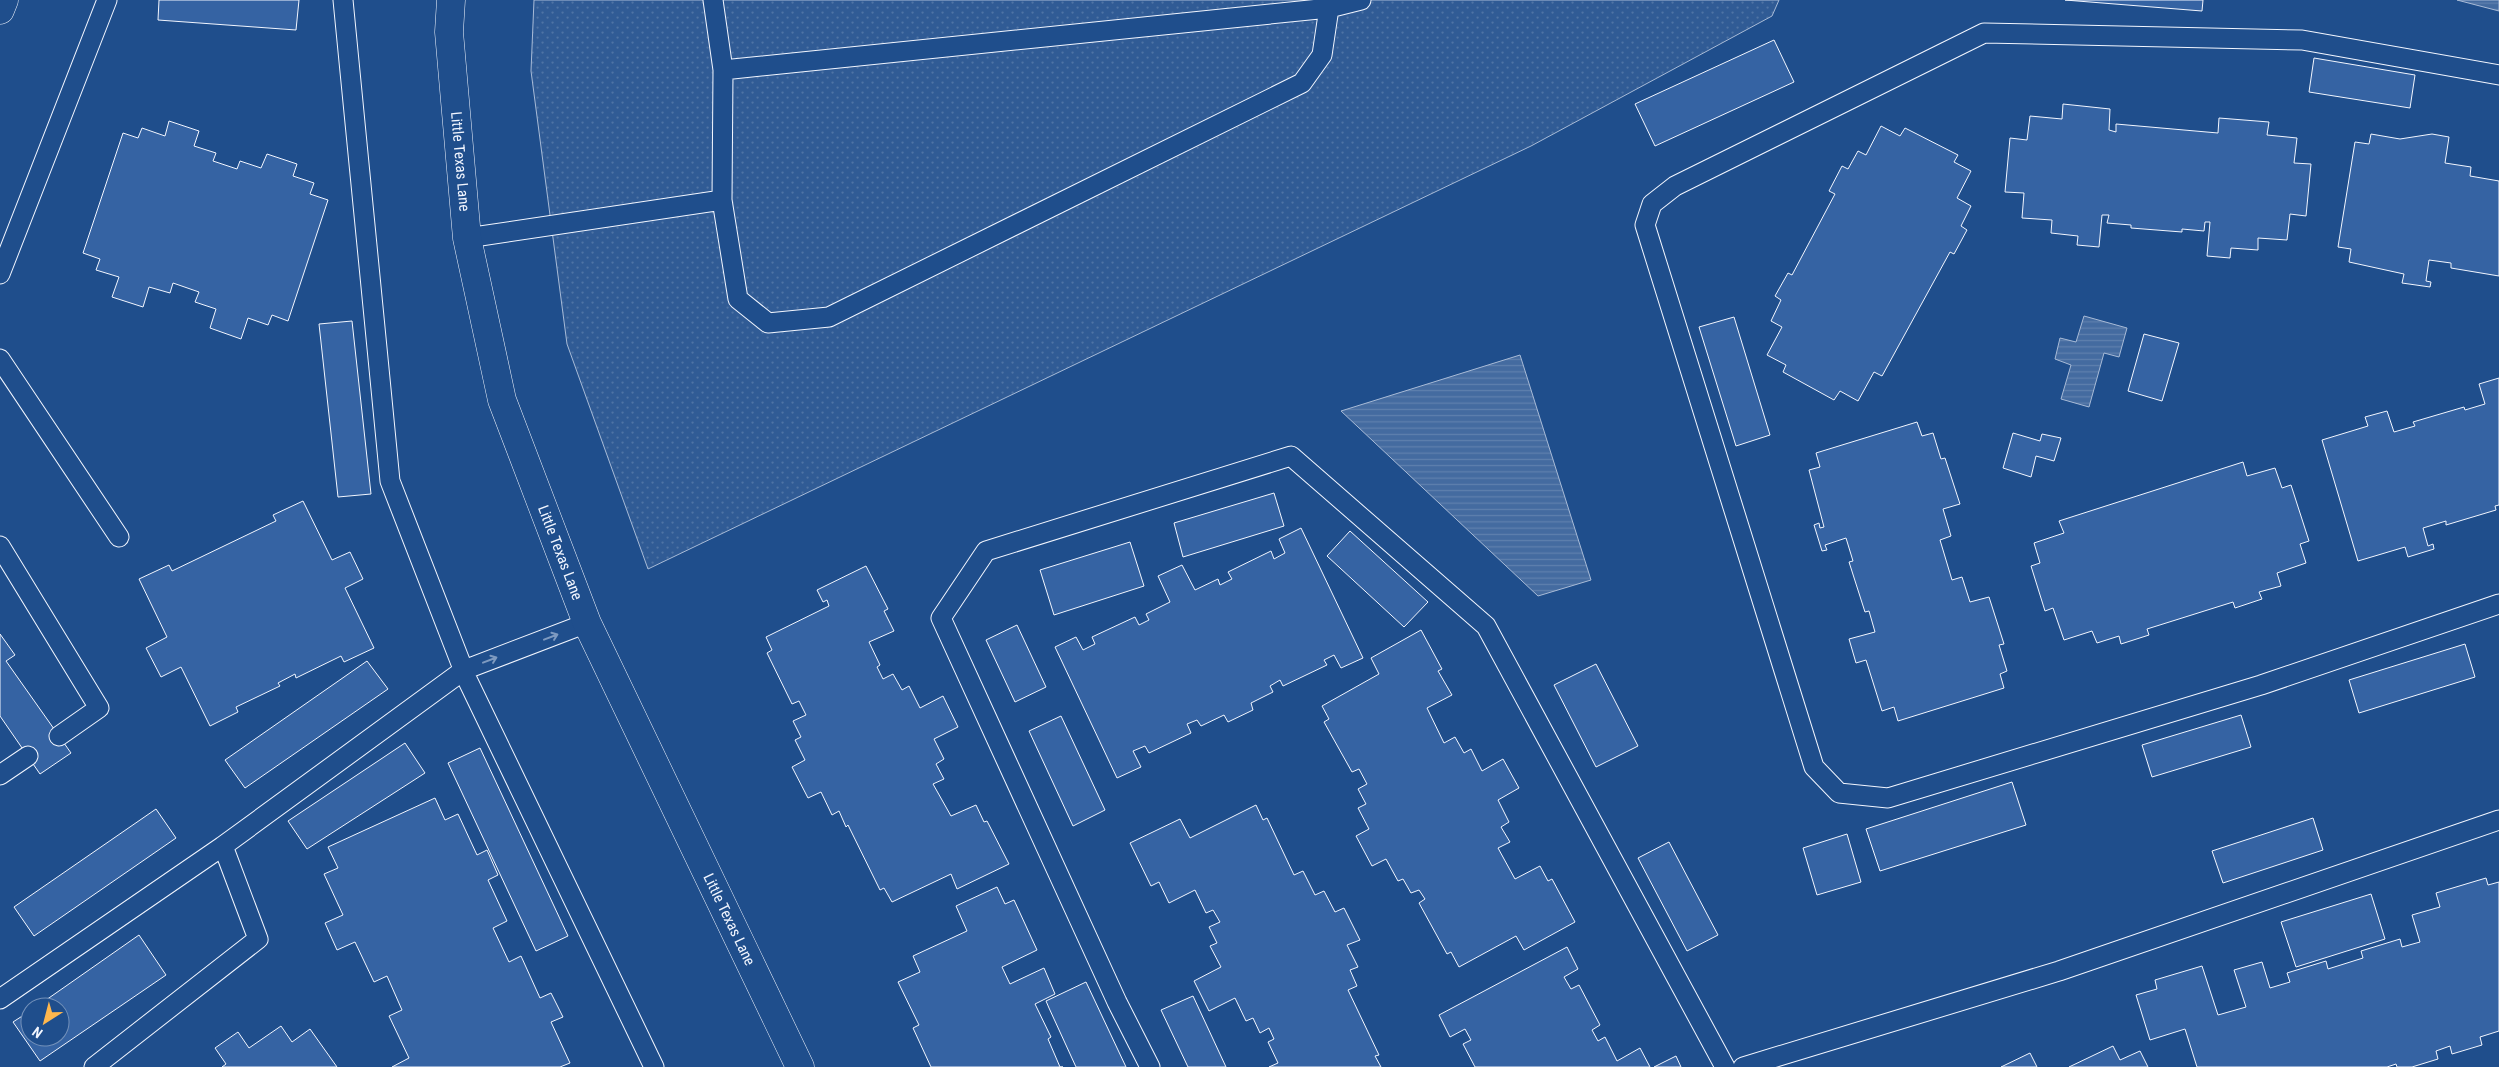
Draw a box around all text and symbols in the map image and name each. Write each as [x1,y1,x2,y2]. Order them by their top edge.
street label: Little Texas Lane [447,111,474,212]
street label: Little Texas Lane [534,503,586,603]
one-way arrow [543,632,558,641]
one-way arrow [482,655,497,665]
street label: Little Texas Lane [699,870,759,968]
north arrow [20,997,70,1047]
text: N [29,1024,46,1042]

